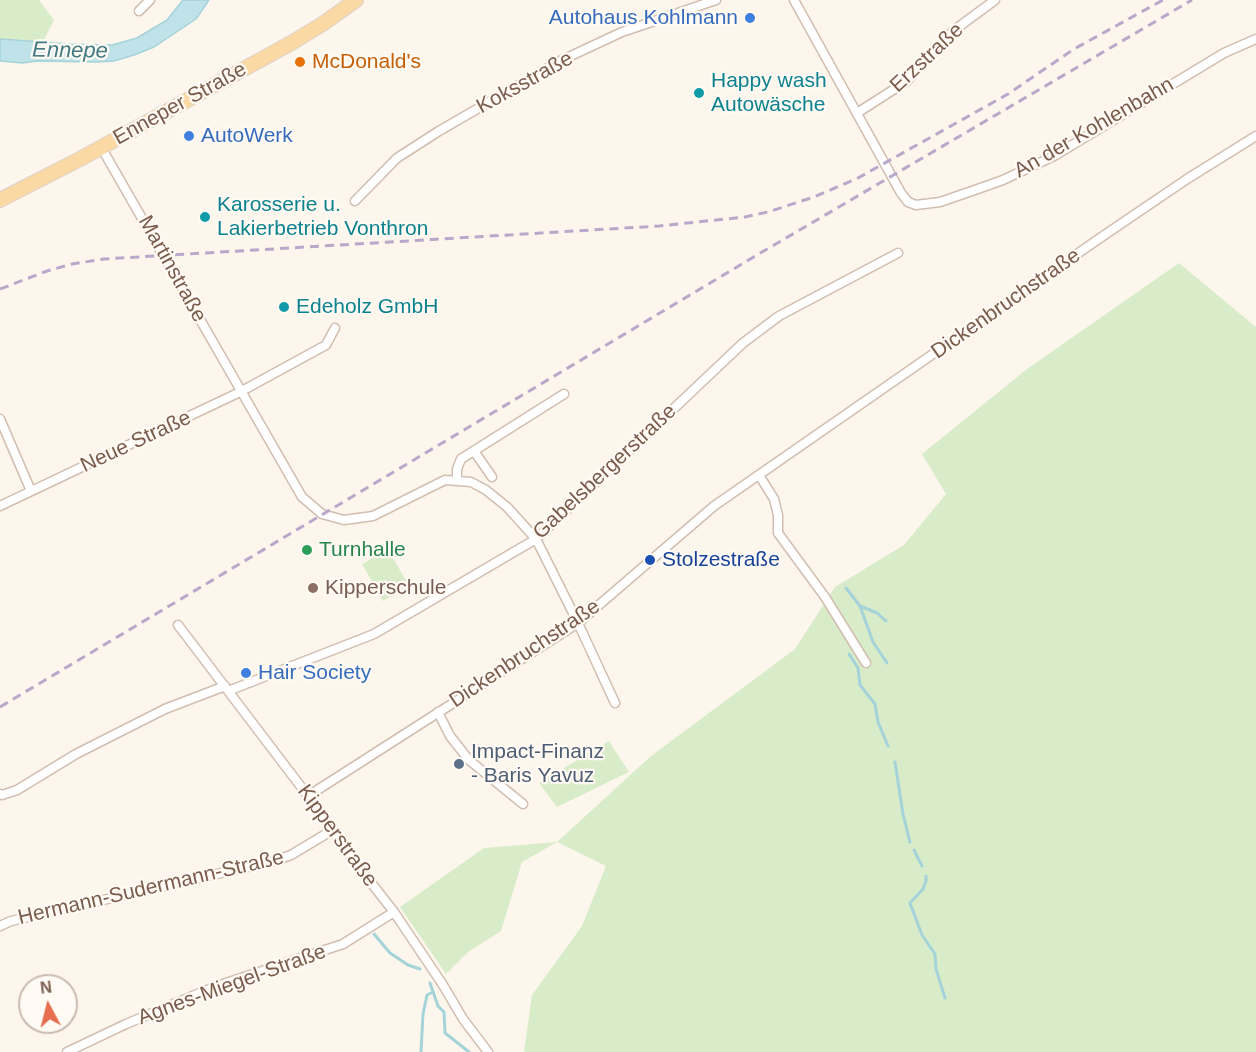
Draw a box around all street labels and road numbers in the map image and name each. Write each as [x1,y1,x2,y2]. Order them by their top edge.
street label: Erzstraße [885,18,969,98]
street label: Koksstraße [472,46,578,120]
street label: Enneper Straße [109,57,251,151]
street label: An der Kohlenbahn [1010,72,1178,184]
street label: Martinstraße [132,211,212,327]
street label: Dickenbruchstraße [927,243,1085,365]
street label: Gabelsbergerstraße [528,399,682,545]
street label: Neue Straße [77,405,195,479]
street label: Dickenbruchstraße [445,594,605,714]
street label: Kipperstraße [291,780,383,892]
street label: Hermann-Sudermann-Straße [16,845,286,931]
street label: Agnes-Miegel-Straße [134,939,330,1031]

